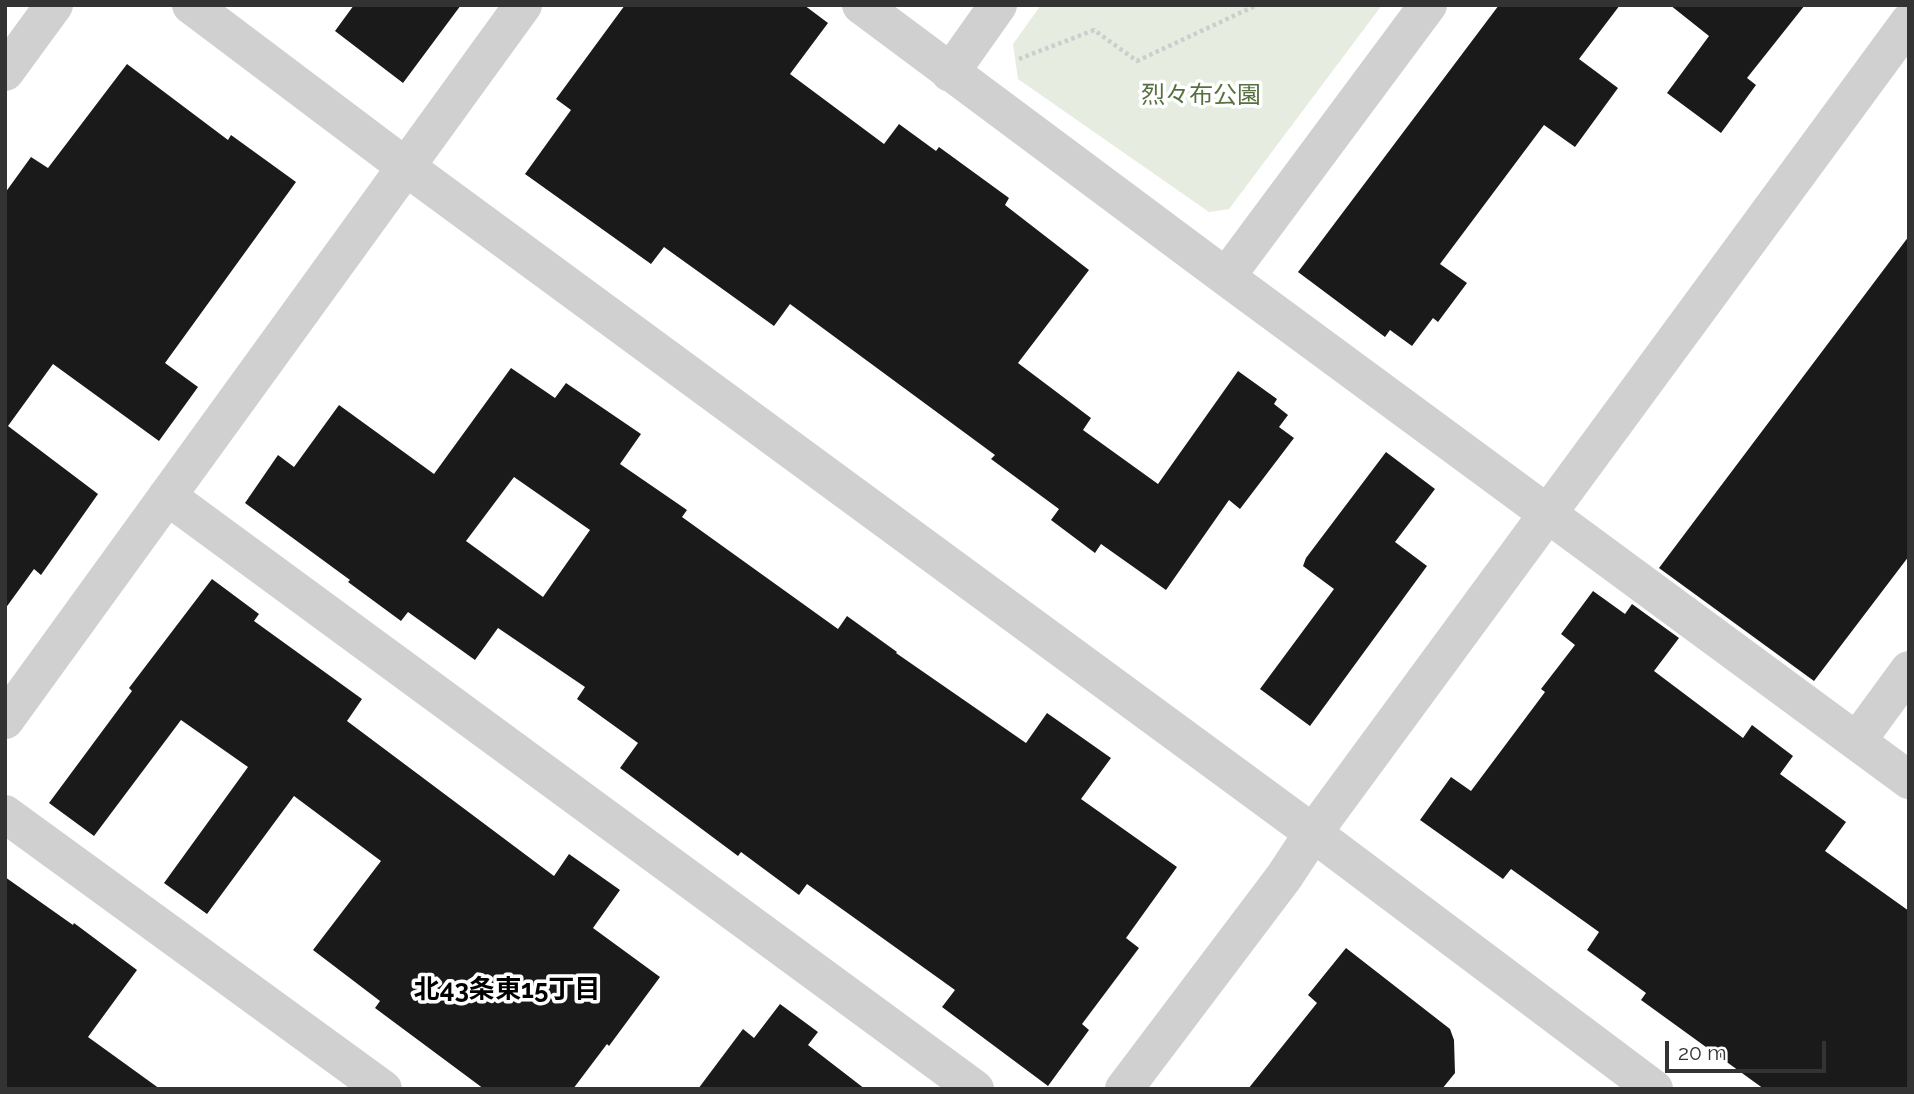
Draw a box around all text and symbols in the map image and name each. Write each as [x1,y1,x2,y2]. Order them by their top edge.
park label: 烈々布公園 [1141,82,1261,110]
district label: 北43条東15丁目 [414,974,600,1006]
scale bar [1669,1028,1830,1072]
text: 20 m [1678,1040,1726,1065]

